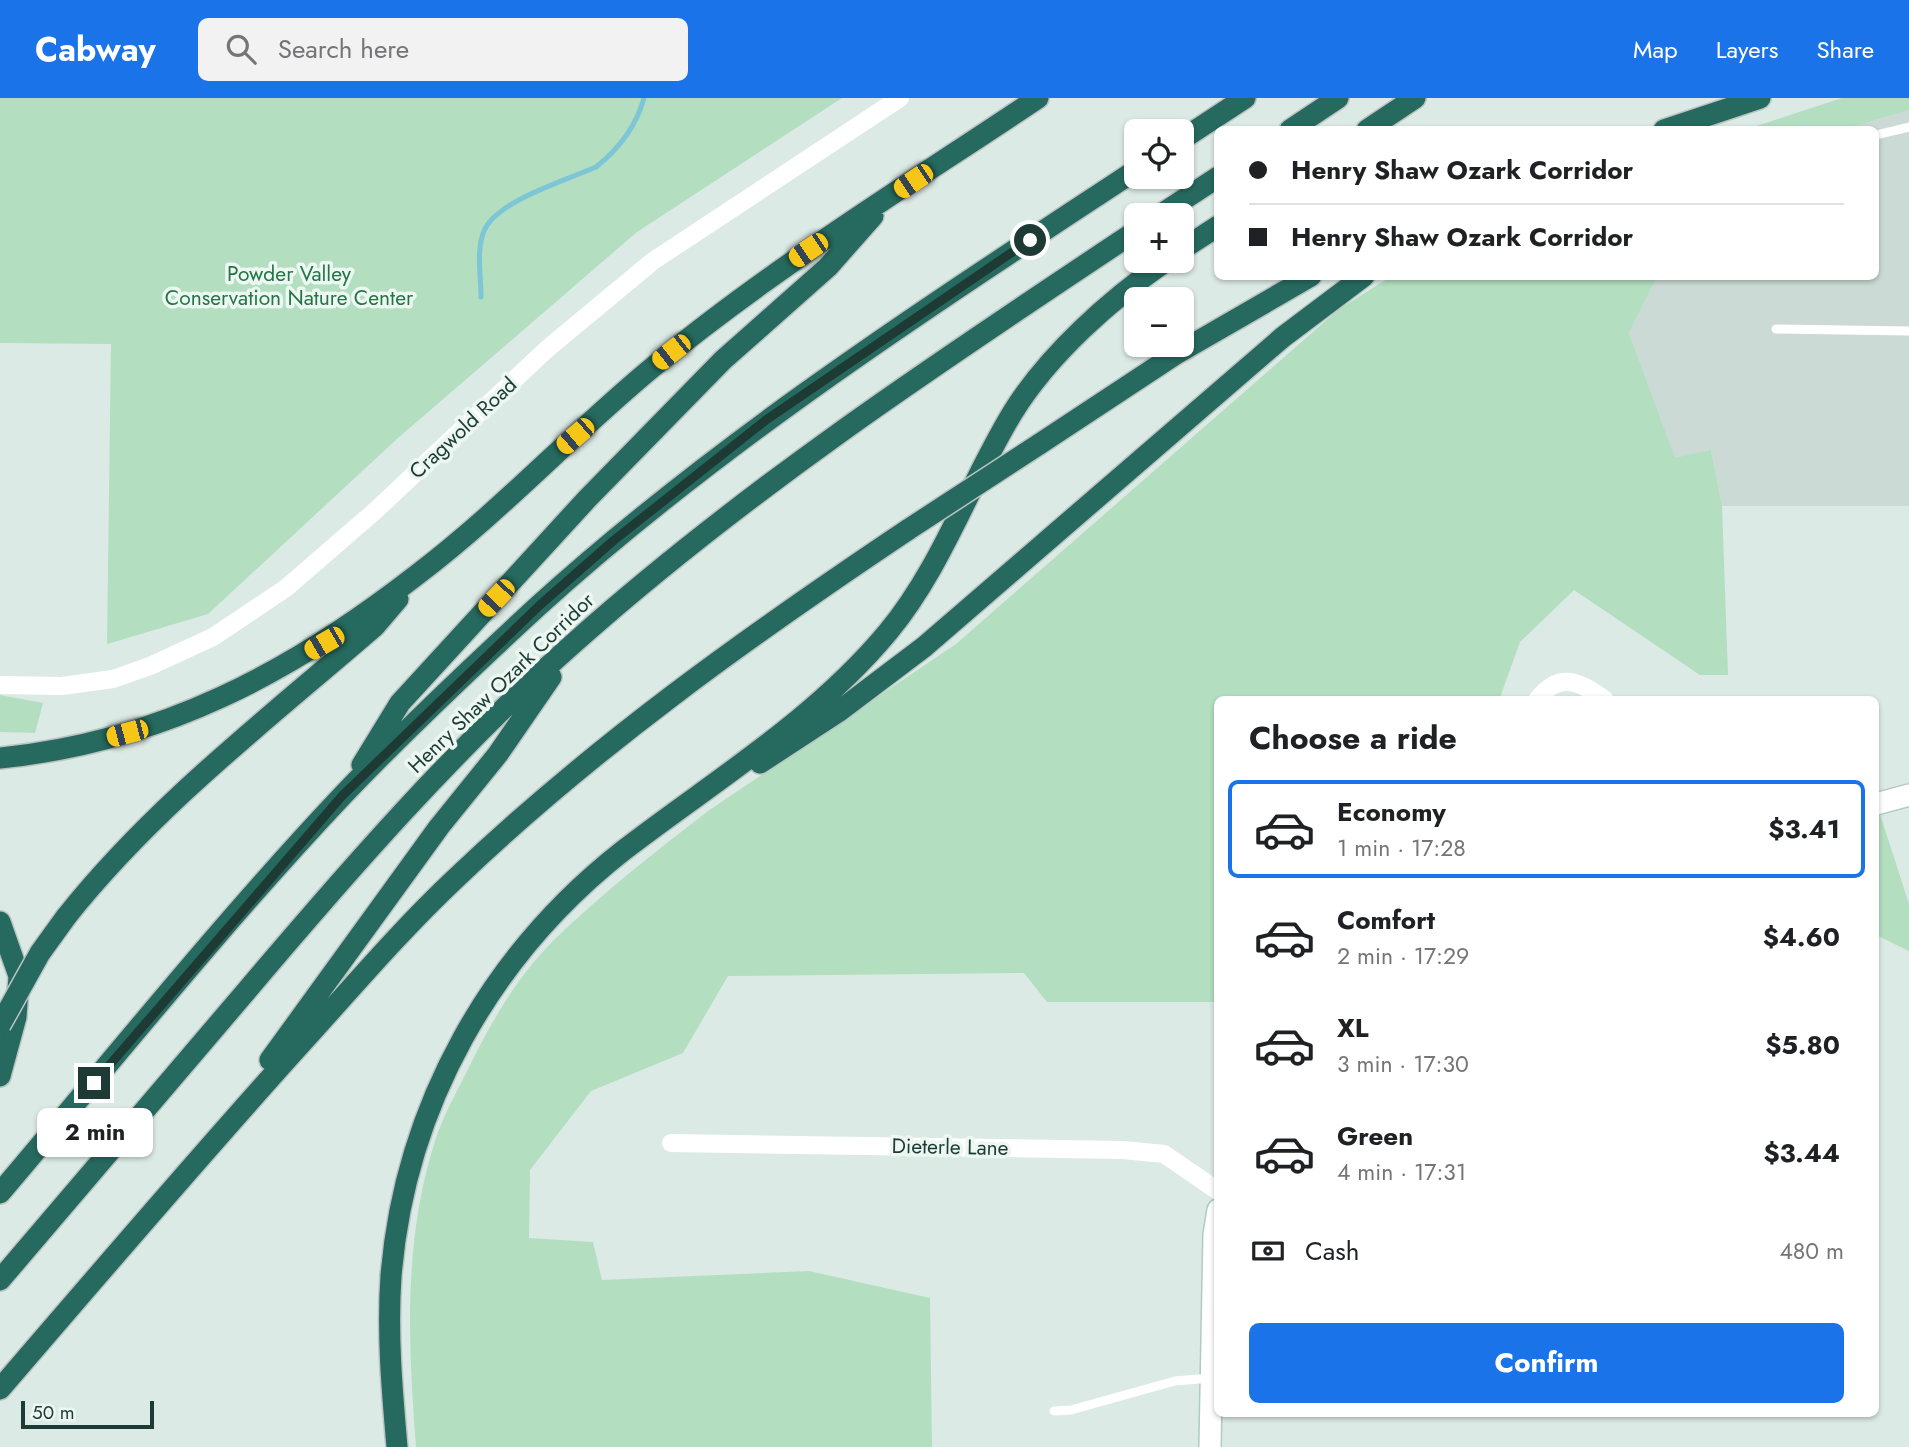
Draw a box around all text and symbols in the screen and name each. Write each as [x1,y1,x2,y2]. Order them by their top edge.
search box [198,18,688,81]
text: Cabway [35,26,156,73]
icon: search [222,30,260,68]
text: Search here [278,30,409,68]
text: Map [1633,32,1678,67]
text: Layers [1716,32,1778,67]
text: Share [1816,32,1874,67]
map controls [1124,119,1194,357]
button: locate [1124,119,1194,189]
text: Henry Shaw Ozark Corridor [1291,151,1633,189]
car [890,161,937,201]
button: + [1124,203,1194,273]
text: Henry Shaw Ozark Corridor [1291,218,1633,256]
route start [1014,224,1046,256]
car [785,230,832,270]
park label: Powder Valley Conservation Nature Center [165,259,414,313]
button: − [1124,287,1194,357]
car [648,331,695,373]
street label: Cragwold Road [402,370,524,486]
car [553,414,598,458]
car [474,575,519,621]
street label: Henry Shaw Ozark Corridor [401,585,601,780]
car [301,623,348,663]
text: Choose a ride [1249,715,1457,761]
car [104,717,151,749]
text: Economy [1337,793,1446,831]
icon: car [1253,798,1316,861]
text: $3.41 [1768,810,1840,848]
text: 1 min · 17:28 [1337,831,1466,865]
text: Comfort [1337,901,1435,939]
icon: car [1253,906,1316,969]
text: $4.60 [1763,918,1840,956]
text: 2 min · 17:29 [1337,939,1469,973]
text: XL [1337,1009,1369,1047]
icon: car [1253,1014,1316,1077]
text: $5.80 [1765,1026,1840,1064]
text: 3 min · 17:30 [1337,1047,1469,1081]
route end [78,1067,110,1099]
callout: 2 min [36,1108,152,1156]
text: 2 min [65,1115,125,1149]
text: Green [1337,1117,1413,1155]
icon: car [1253,1122,1316,1185]
street label: Dieterle Lane [891,1131,1009,1163]
text: $3.44 [1763,1134,1840,1172]
text: 4 min · 17:31 [1337,1155,1466,1189]
icon: cash [1249,1232,1287,1270]
text: Cash [1305,1232,1359,1270]
text: 480 m [1779,1234,1844,1268]
button: Confirm [1249,1323,1844,1403]
scale bar [21,1398,154,1430]
text: 50 m [32,1399,75,1426]

